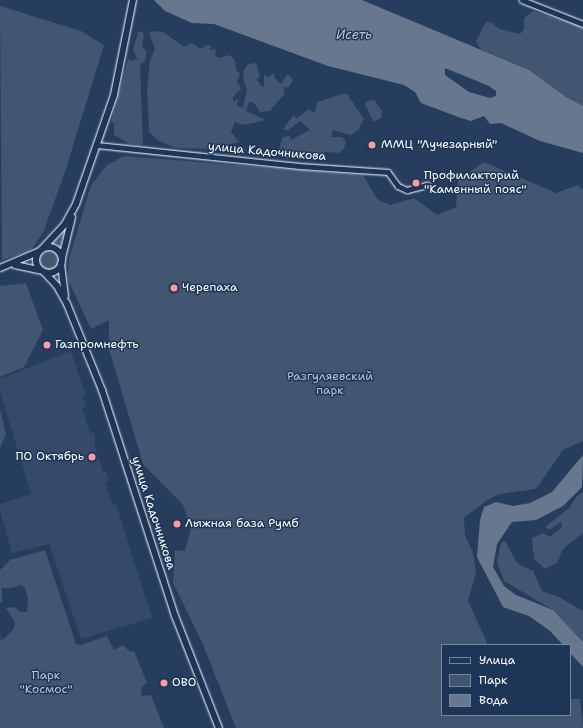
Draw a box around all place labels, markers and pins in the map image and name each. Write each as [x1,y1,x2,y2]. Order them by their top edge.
place label: ММЦ "Лучезарный" [381,138,497,152]
marker: ММЦ "Лучезарный" [366,139,378,151]
place label: Профилакторий "Каменный пояс" [424,169,527,197]
marker: Профилакторий "Каменный пояс" [411,178,421,188]
place label: Черепаха [182,281,237,295]
marker: Черепаха [169,283,179,293]
place label: Газпромнефть [55,338,139,352]
marker: Газпромнефть [42,340,52,350]
place label: ПО Октябрь [15,450,84,464]
marker: ПО Октябрь [87,452,97,462]
place label: Лыжная база Румб [185,517,298,531]
marker: Лыжная база Румб [172,519,182,529]
place label: ОВО [172,676,196,690]
marker: ОВО [159,678,169,688]

